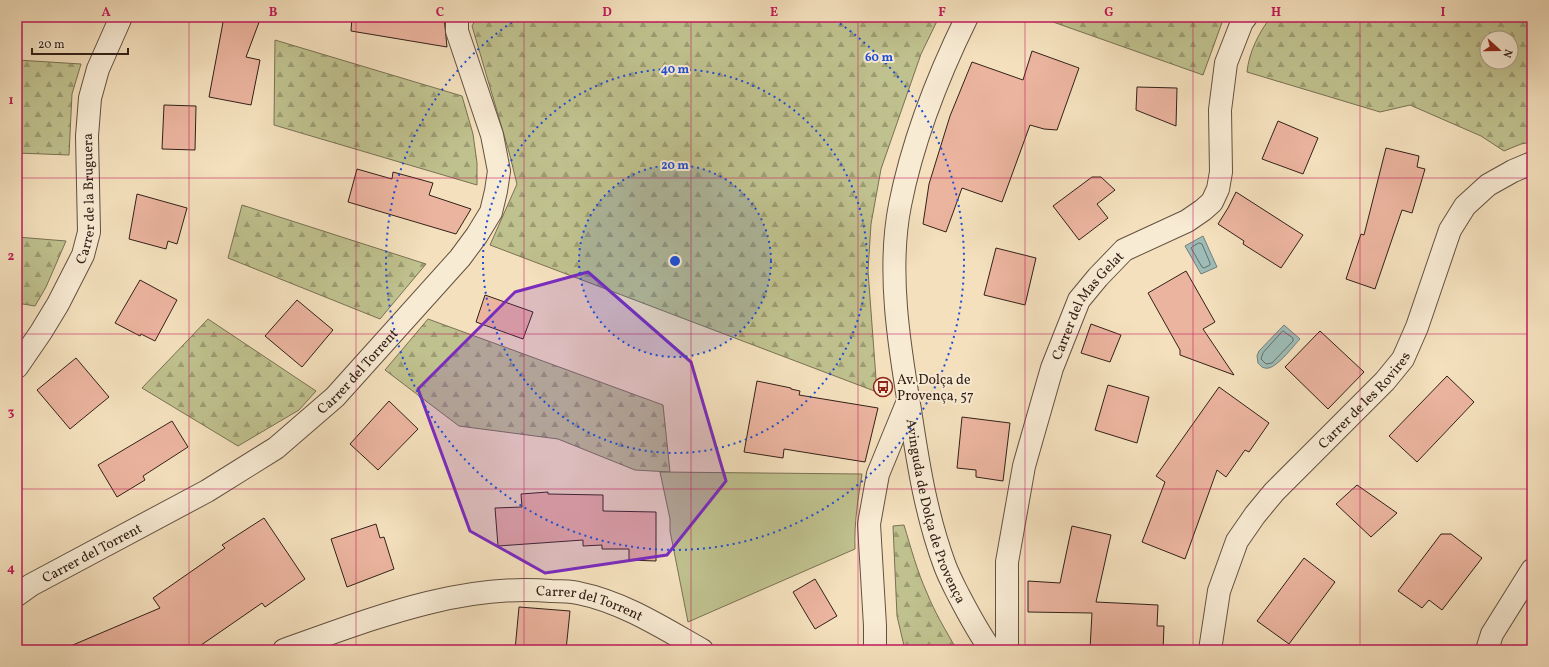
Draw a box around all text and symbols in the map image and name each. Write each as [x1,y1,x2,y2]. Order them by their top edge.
text: A [101,4,111,22]
text: B [269,4,278,22]
text: C [436,4,444,22]
text: D [602,4,612,22]
text: E [770,4,778,22]
text: F [938,4,946,22]
text: G [1104,4,1114,22]
text: H [1271,4,1281,22]
text: I [1441,4,1446,22]
scale bar [32,30,128,56]
north arrow [1479,30,1519,70]
text: 20 m [38,37,65,53]
text: N [1499,47,1515,59]
text: 60 m [865,50,893,66]
text: 40 m [661,62,690,78]
text: 1 [8,92,14,110]
street label: Carrer de la Bruguera [72,133,100,268]
text: 20 m [661,158,689,174]
text: 2 [8,248,15,266]
street label: Carrer del Mas Gelat [1048,248,1129,363]
centre of rings [668,254,682,268]
street label: Carrer del Torrent [314,325,403,419]
street label: Carrer de les Rovires [1314,350,1416,454]
place label: Av. Dolça de Provença, 57 [897,371,974,406]
bus stop icon: Av. Dolça de Provença, 57 [872,376,894,398]
text: 3 [8,404,15,422]
street label: Avinguda de Dolça de Provença [900,418,969,607]
street label: Carrer del Torrent [39,519,146,588]
text: 4 [7,560,15,578]
street label: Carrer del Torrent [535,582,646,626]

